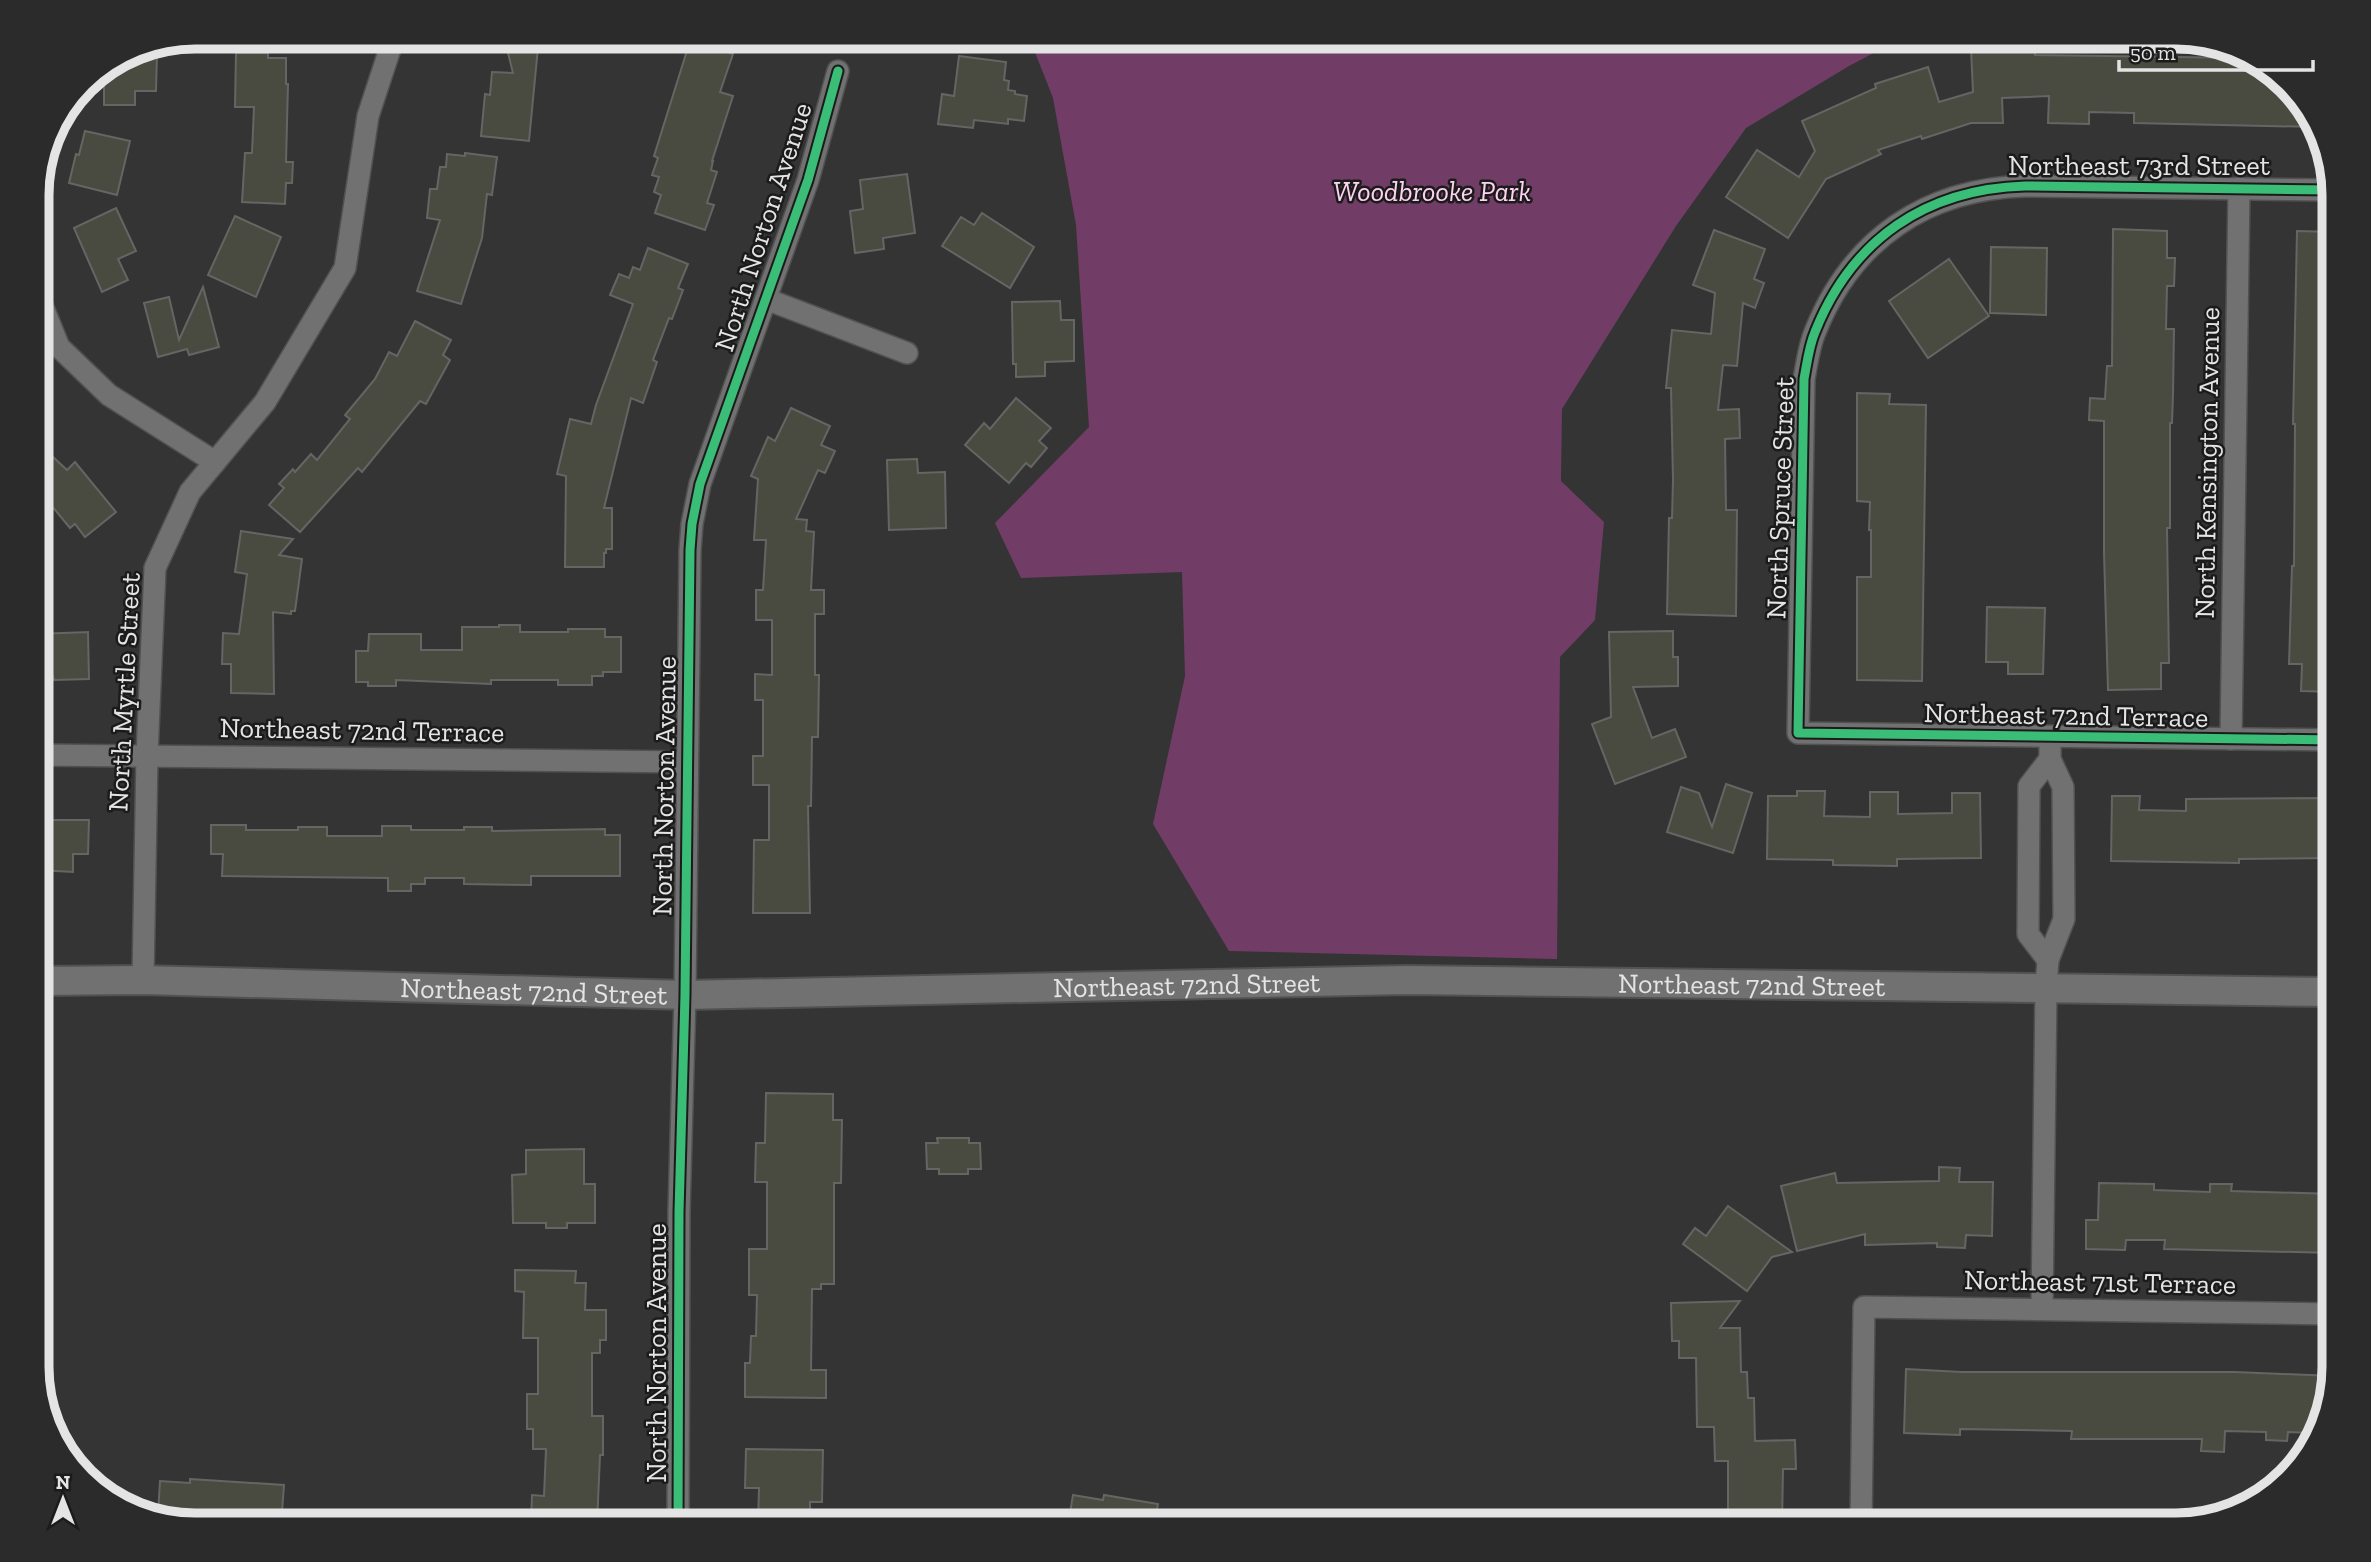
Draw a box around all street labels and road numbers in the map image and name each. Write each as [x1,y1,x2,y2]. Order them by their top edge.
street label: North Norton Avenue [707,98,819,356]
street label: Northeast 73rd Street [2008,149,2271,182]
street label: North Kensington Avenue [2188,307,2226,619]
street label: North Spruce Street [1759,376,1801,620]
street label: North Myrtle Street [101,571,147,812]
street label: North Norton Avenue [645,656,683,916]
street label: Northeast 72nd Terrace [1923,696,2209,734]
street label: Northeast 72nd Terrace [219,711,505,749]
street label: Northeast 72nd Street [1053,965,1321,1004]
street label: Northeast 72nd Street [1618,966,1886,1003]
street label: Northeast 72nd Street [400,971,668,1011]
street label: North Norton Avenue [640,1223,673,1483]
street label: Northeast 71st Terrace [1964,1263,2236,1301]

